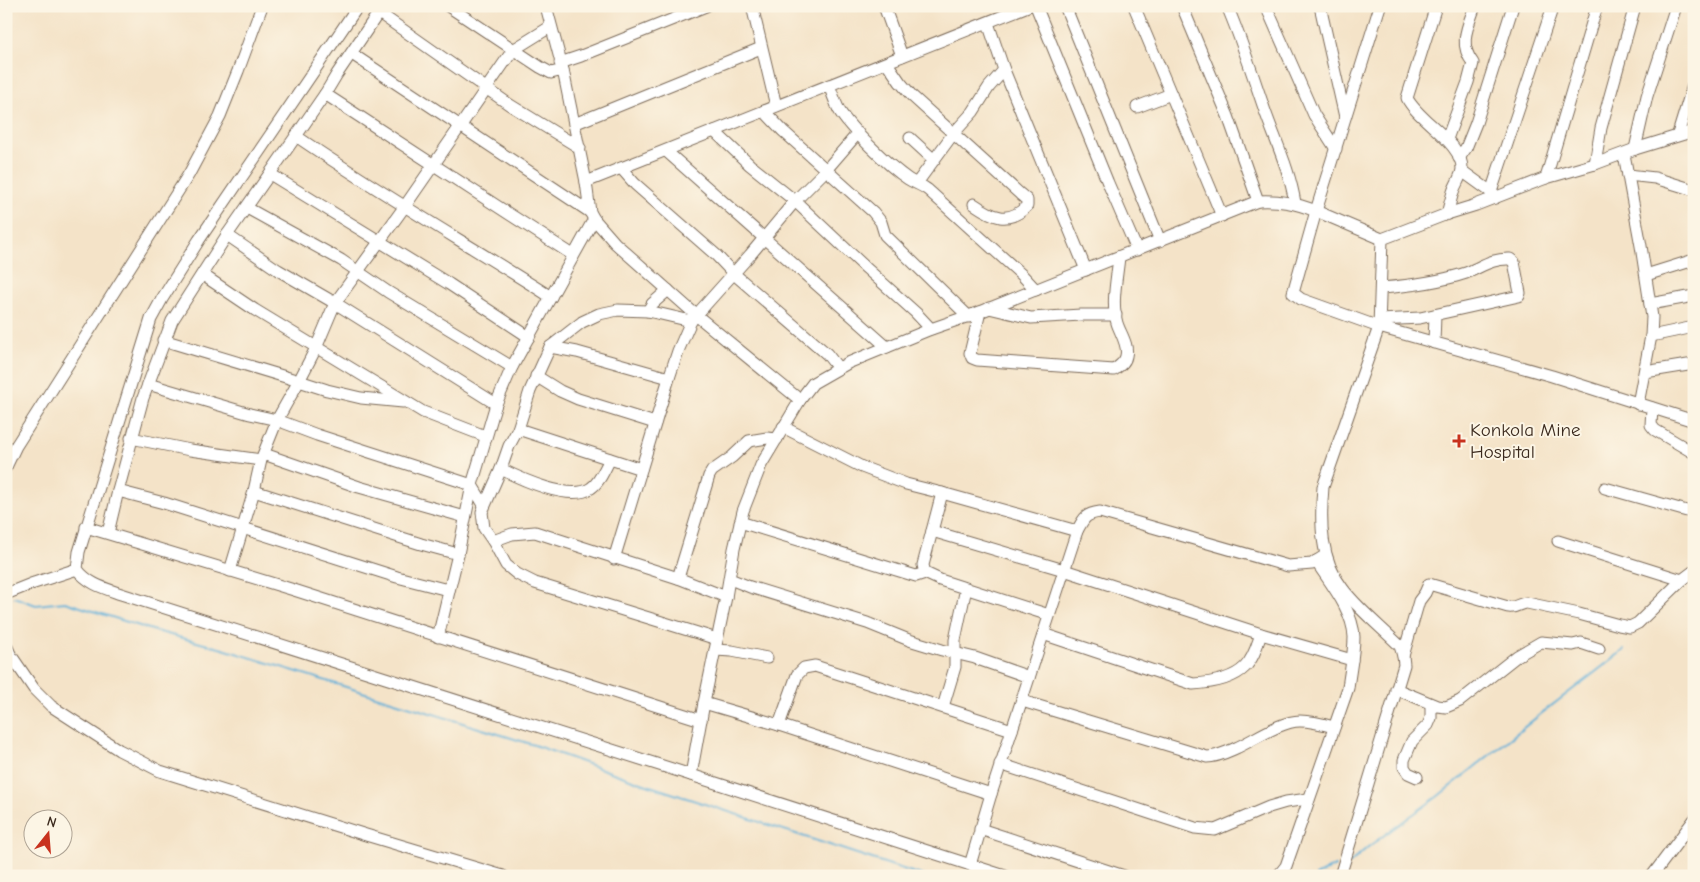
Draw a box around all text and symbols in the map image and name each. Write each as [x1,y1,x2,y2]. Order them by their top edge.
place label: Konkola Mine Hospital [1470,419,1581,463]
marker: Konkola Mine Hospital [1452,434,1466,448]
north arrow [22,810,72,860]
text: N [45,813,59,832]

